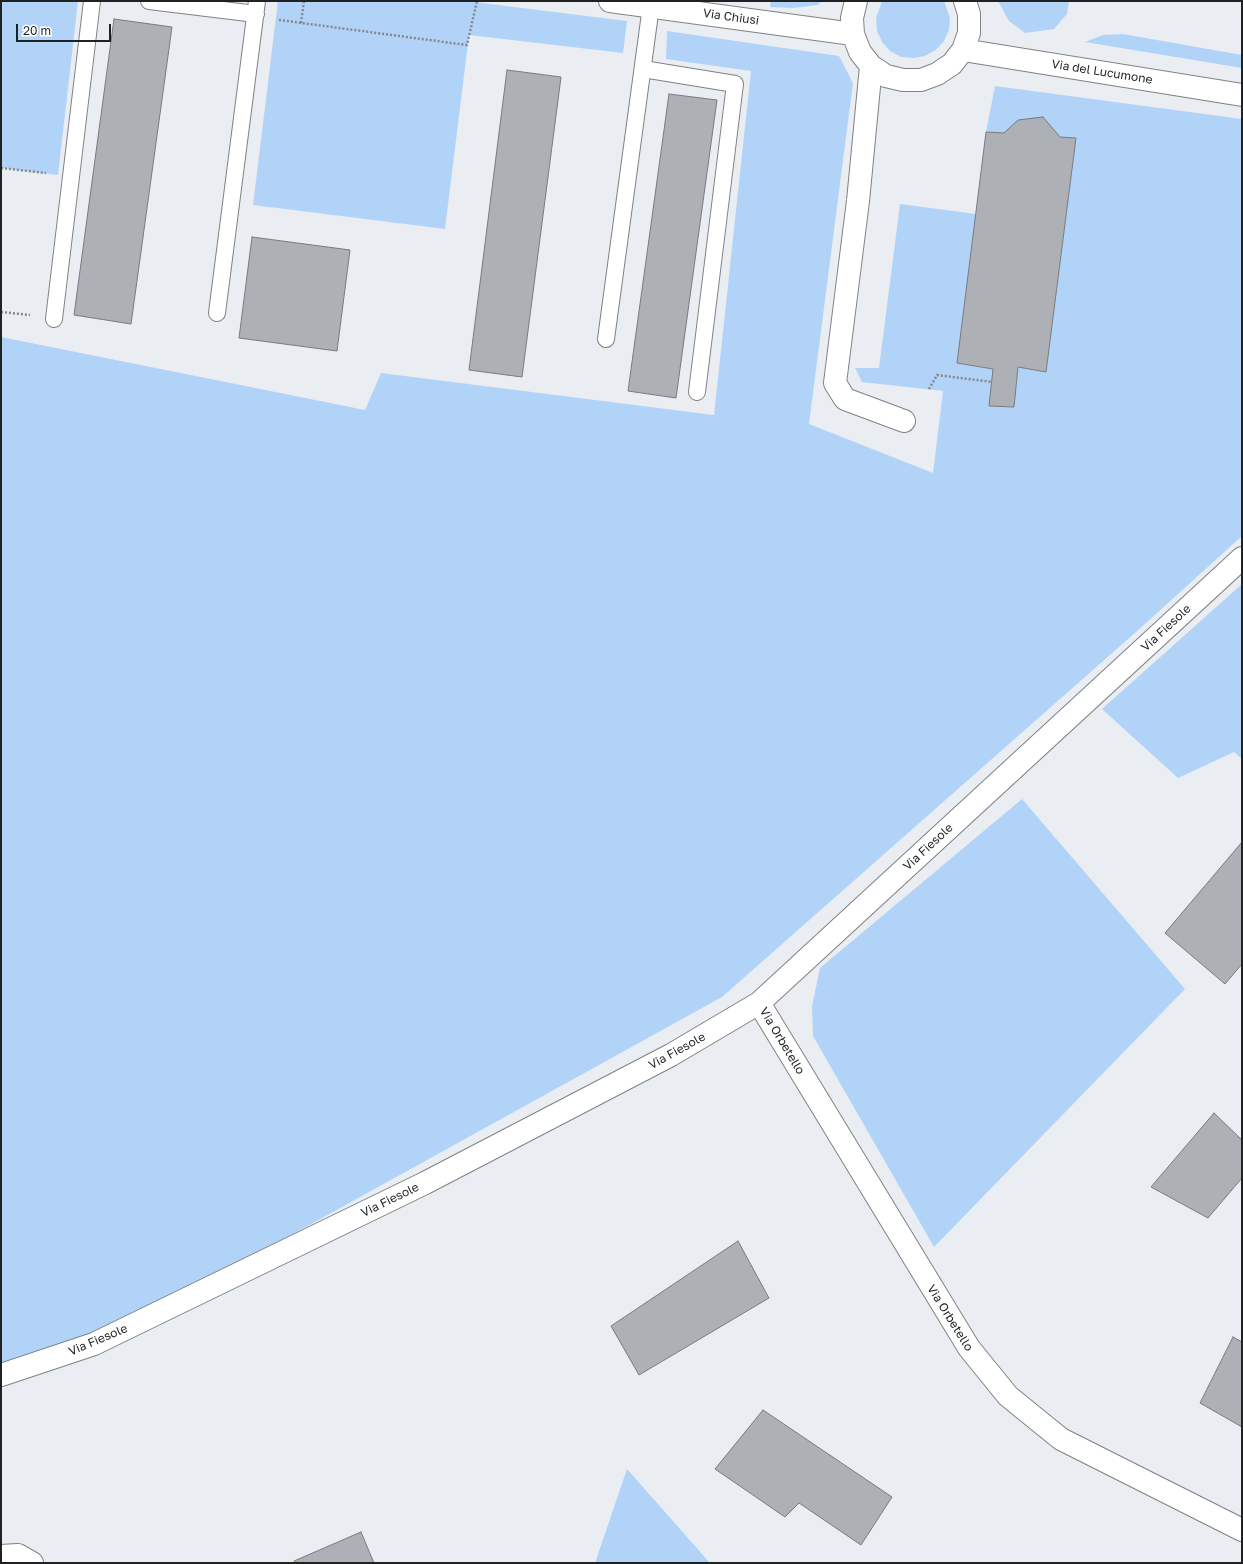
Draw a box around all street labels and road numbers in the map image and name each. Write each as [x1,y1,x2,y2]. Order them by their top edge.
street label: Via Chiusi [702,6,760,28]
street label: Via del Lucumone [1050,57,1154,87]
street label: Via Fiesole [1138,601,1194,655]
street label: Via Fiesole [900,820,956,874]
street label: Via Orbetello [756,1005,808,1077]
street label: Via Fiesole [646,1030,708,1072]
street label: Via Fiesole [359,1180,421,1220]
street label: Via Orbetello [924,1282,976,1354]
street label: Via Fiesole [66,1321,130,1359]

